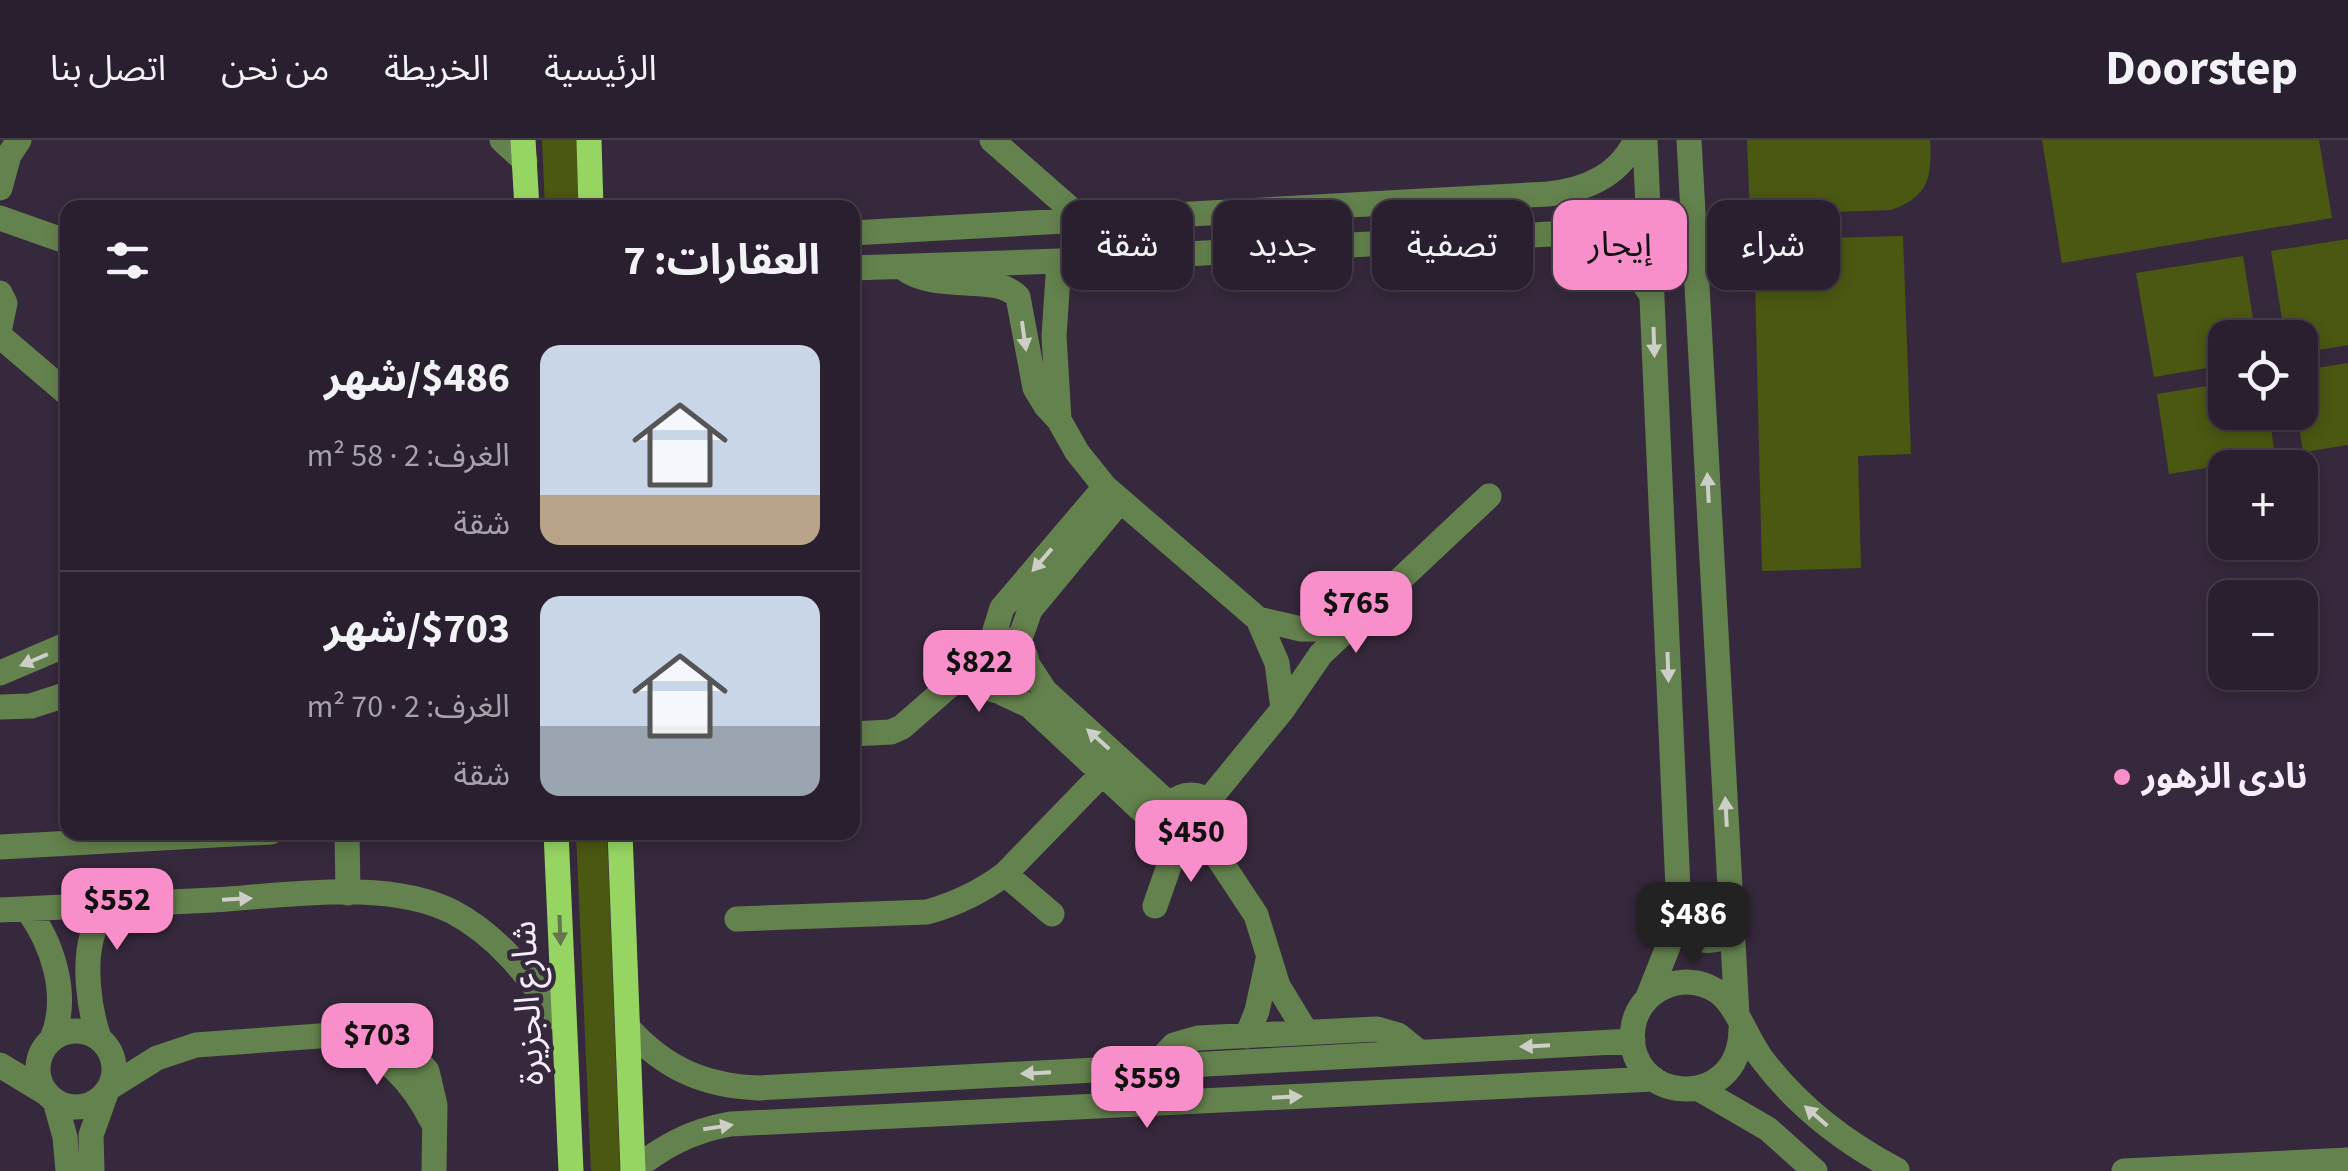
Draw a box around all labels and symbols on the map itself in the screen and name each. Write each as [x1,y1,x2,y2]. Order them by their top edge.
one-way arrow [1017,321,1033,352]
one-way arrow [1647,327,1663,359]
one-way arrow [1700,471,1716,503]
one-way arrow [1032,547,1054,572]
pin: $765 [1297,571,1415,656]
pin: $822 [920,630,1038,715]
one-way arrow [1661,651,1677,683]
one-way arrow [20,652,49,668]
one-way arrow [1086,728,1110,751]
place label: نادى الزهور [2140,752,2307,802]
marker: نادى الزهور [2111,766,2133,788]
one-way arrow [1718,796,1734,828]
pin: $450 [1132,800,1250,885]
pin: $552 [58,868,176,953]
pin: $486 [1634,882,1752,967]
one-way arrow [222,890,254,906]
one-way arrow [552,914,568,946]
street label: شارع الجزيرة [499,919,557,1087]
pin: $703 [318,1003,436,1088]
one-way arrow [1519,1038,1551,1054]
pin: $559 [1088,1046,1206,1131]
one-way arrow [1020,1065,1052,1081]
one-way arrow [1272,1089,1304,1105]
one-way arrow [1804,1106,1829,1128]
one-way arrow [703,1118,735,1134]

